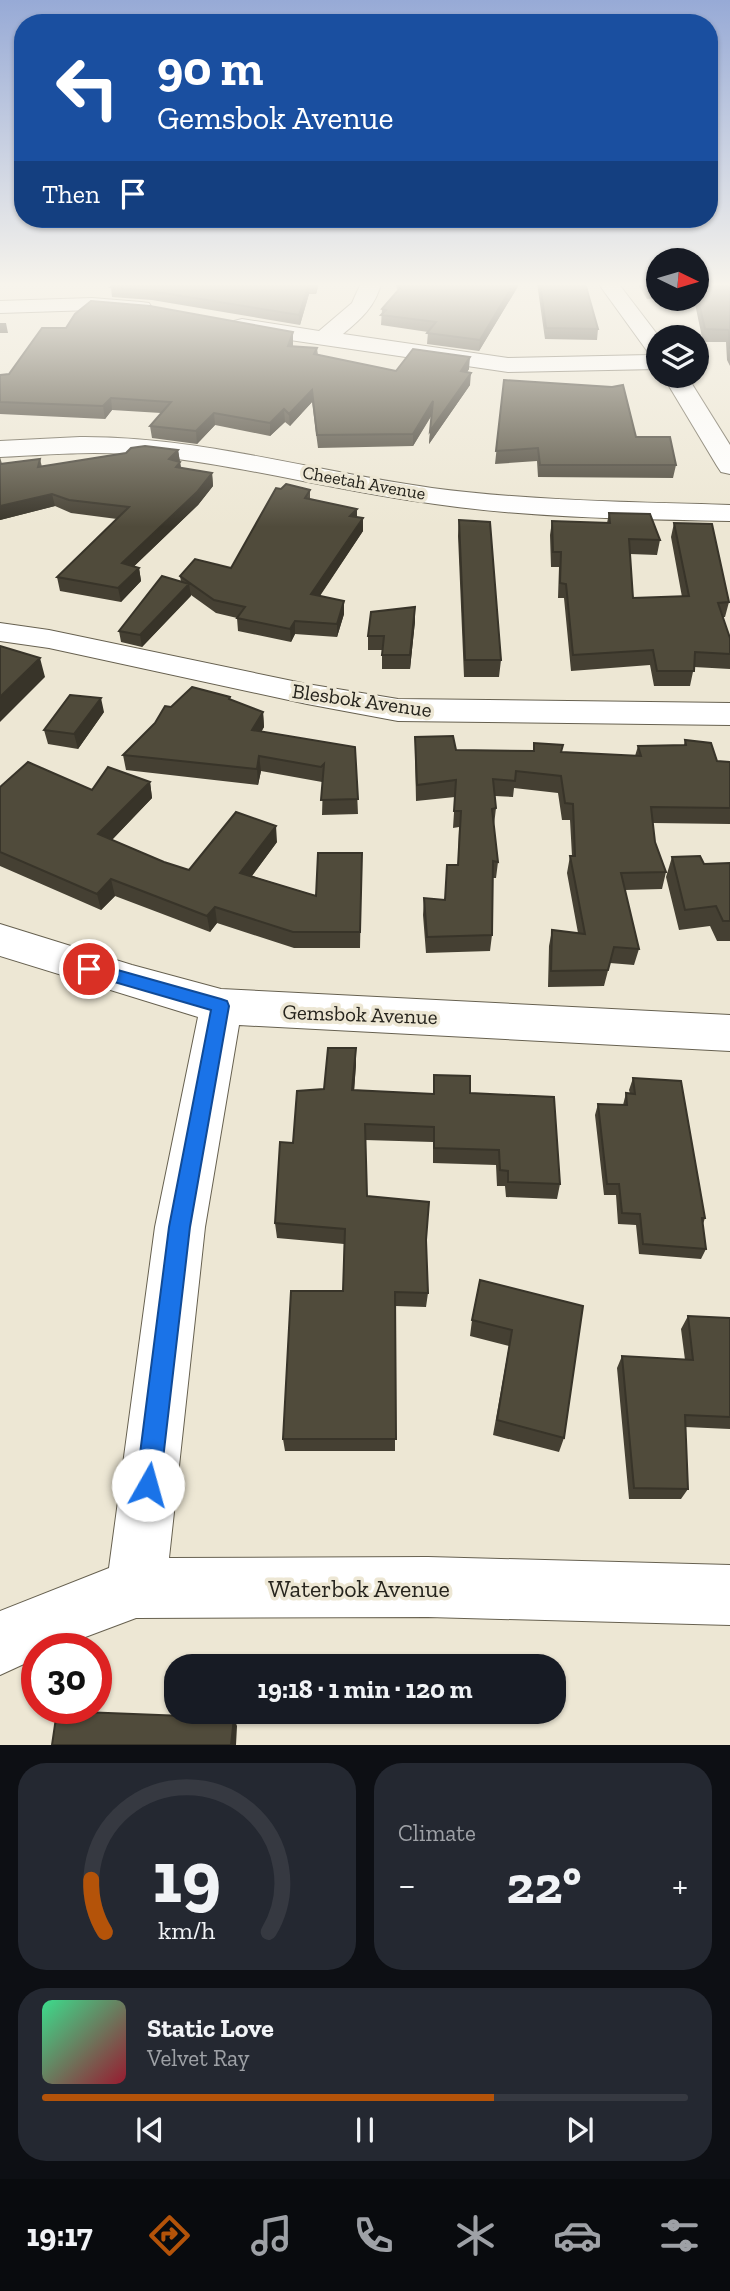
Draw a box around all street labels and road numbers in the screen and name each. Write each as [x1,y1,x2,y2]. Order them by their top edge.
street label: Cheetah Avenue [301,461,427,505]
street label: Blesbok Avenue [291,678,434,722]
street label: Gemsbok Avenue [282,999,438,1029]
street label: Waterbok Avenue [268,1574,450,1603]

